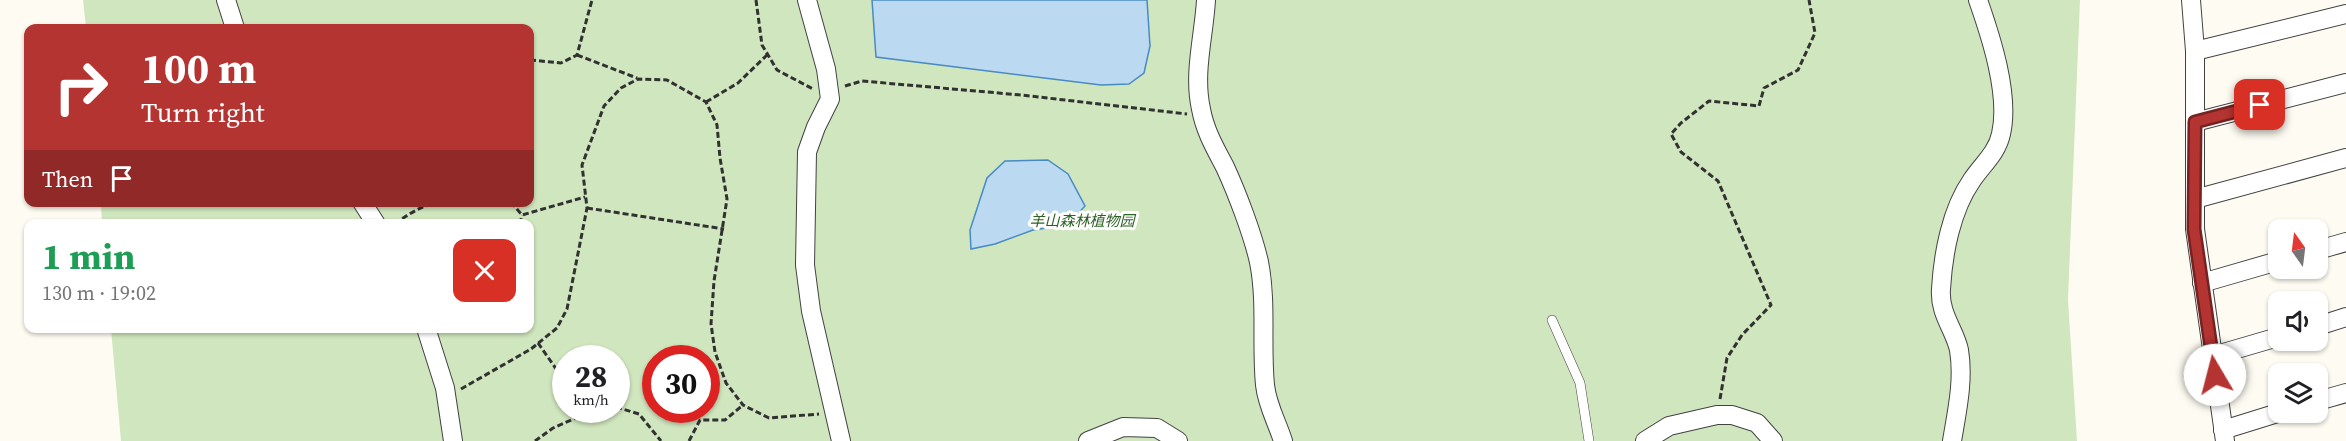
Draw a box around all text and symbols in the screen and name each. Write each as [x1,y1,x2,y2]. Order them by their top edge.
text: 100 m [141,39,256,97]
icon: right [42,48,120,126]
pin [2234,79,2285,130]
icon: arrive [2243,88,2276,121]
text: Turn right [141,94,265,131]
icon: arrive [105,162,138,195]
text: Then [42,164,93,194]
park label: 羊山森林植物园 [1029,210,1136,231]
north arrow [2268,219,2328,279]
map controls [2268,219,2328,423]
text: 1 min [42,232,135,281]
button: close [453,239,516,302]
text: 130 m · 19:02 [42,279,156,307]
button: sound [2268,291,2328,351]
position arrow [2183,343,2247,407]
speed limit sign: 30 [642,345,720,423]
text: 28 [575,356,607,397]
button: layers [2268,363,2328,423]
text: km/h [573,389,609,410]

